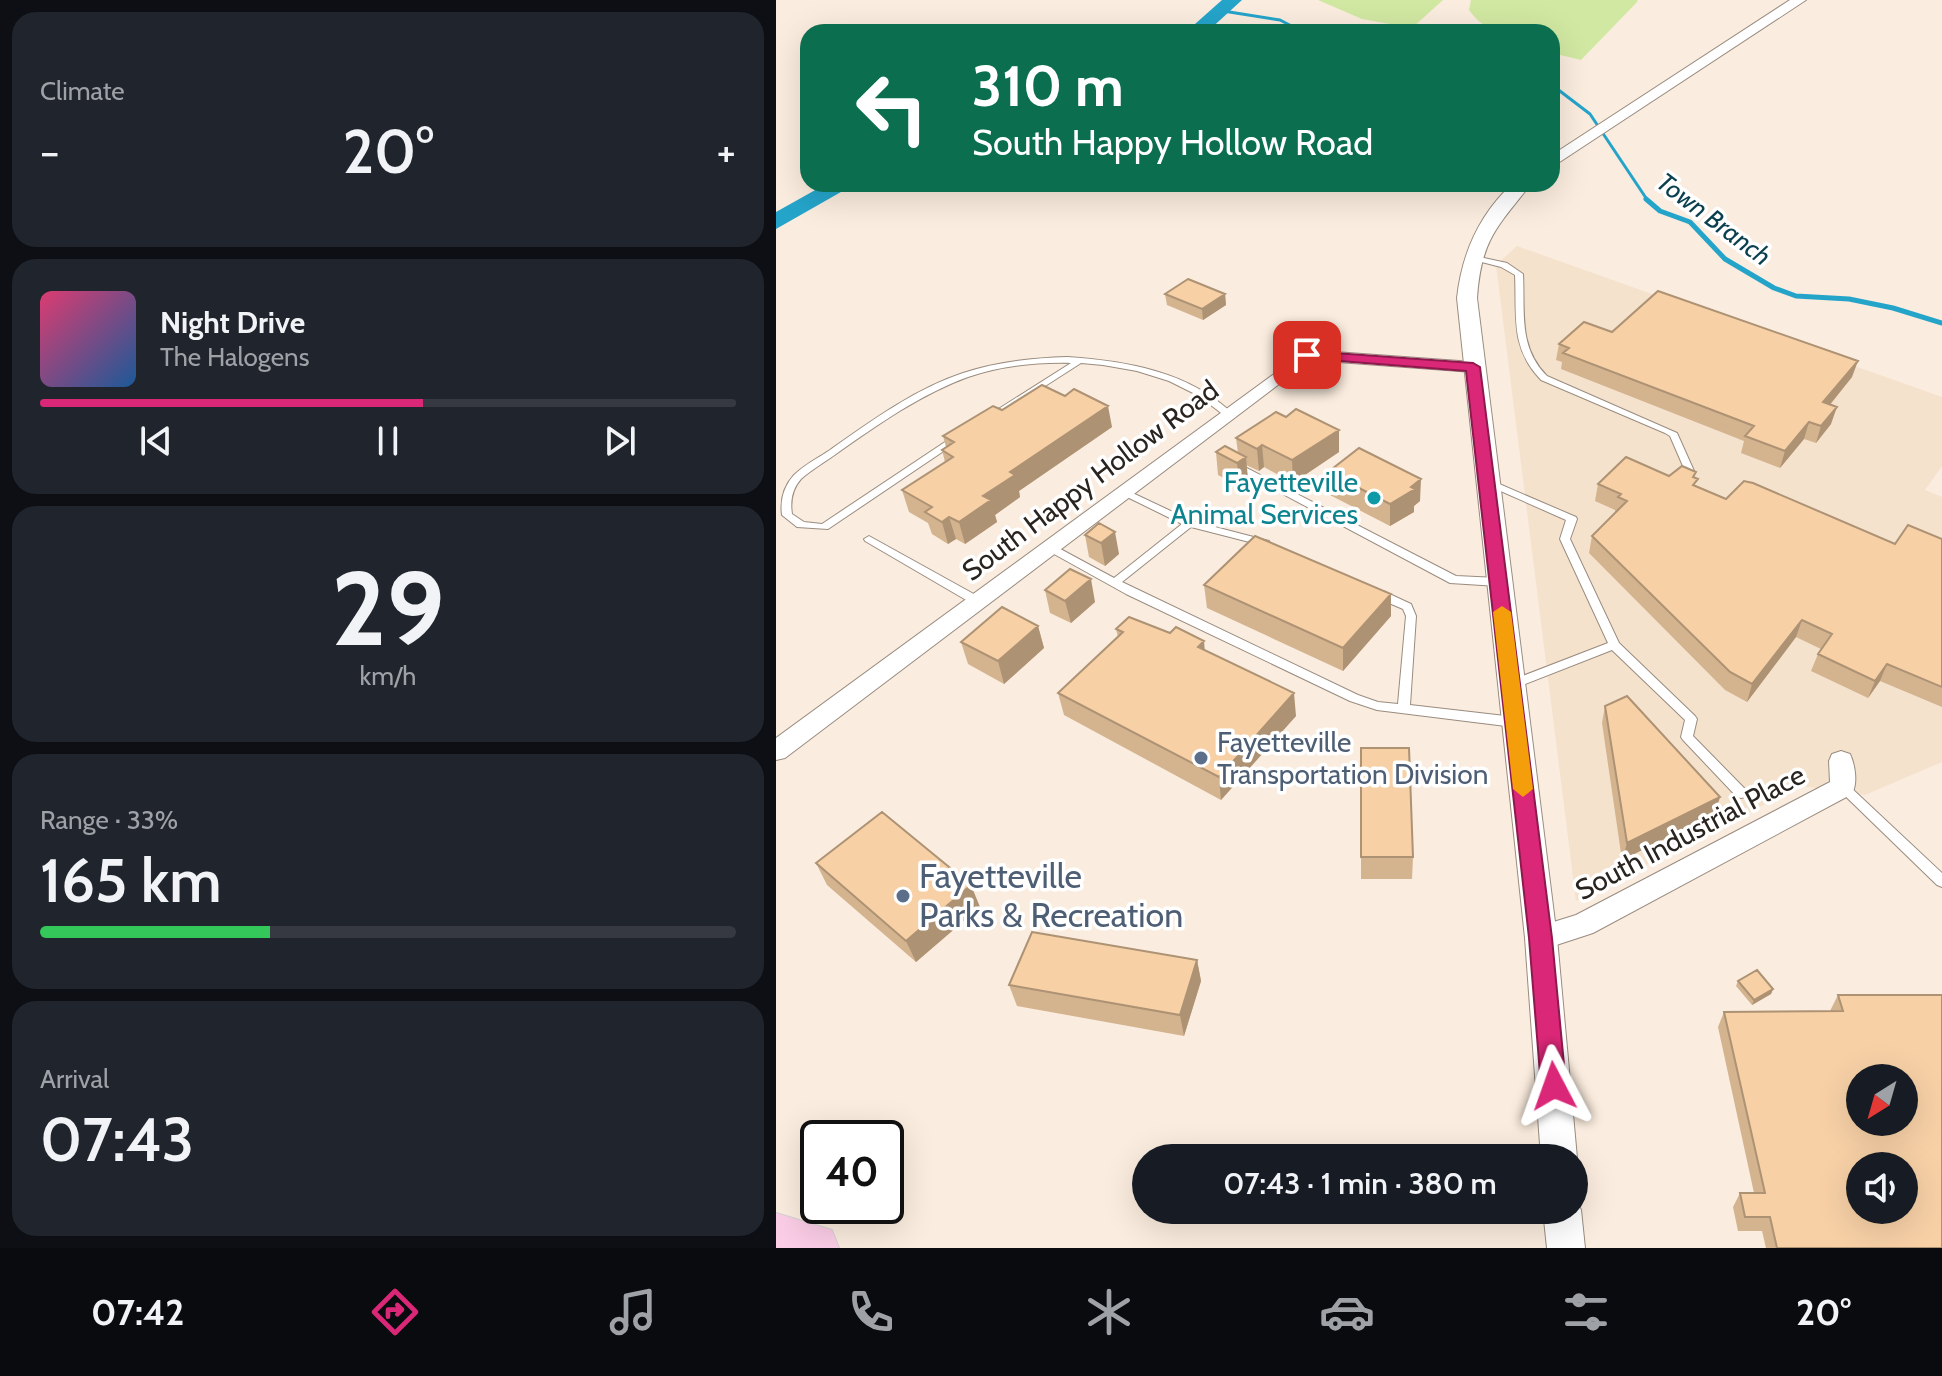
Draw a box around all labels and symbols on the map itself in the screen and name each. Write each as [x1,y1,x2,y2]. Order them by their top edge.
water label: Town Branch [1651,166,1777,272]
pin [1273,321,1341,389]
street label: South Happy Hollow Road [955,373,1225,587]
place label: Fayetteville Animal Services [1171,465,1358,531]
marker: Fayetteville Animal Services [1365,489,1383,507]
place label: Fayetteville Transportation Division [1217,725,1488,791]
marker: Fayetteville Transportation Division [1192,749,1210,767]
street label: South Industrial Place [1569,757,1811,907]
place label: Fayetteville Parks & Recreation [919,855,1183,936]
marker: Fayetteville Parks & Recreation [894,887,912,905]
position arrow [1512,1044,1596,1128]
north arrow [1846,1064,1918,1136]
speed limit sign: 40 [800,1120,904,1224]

